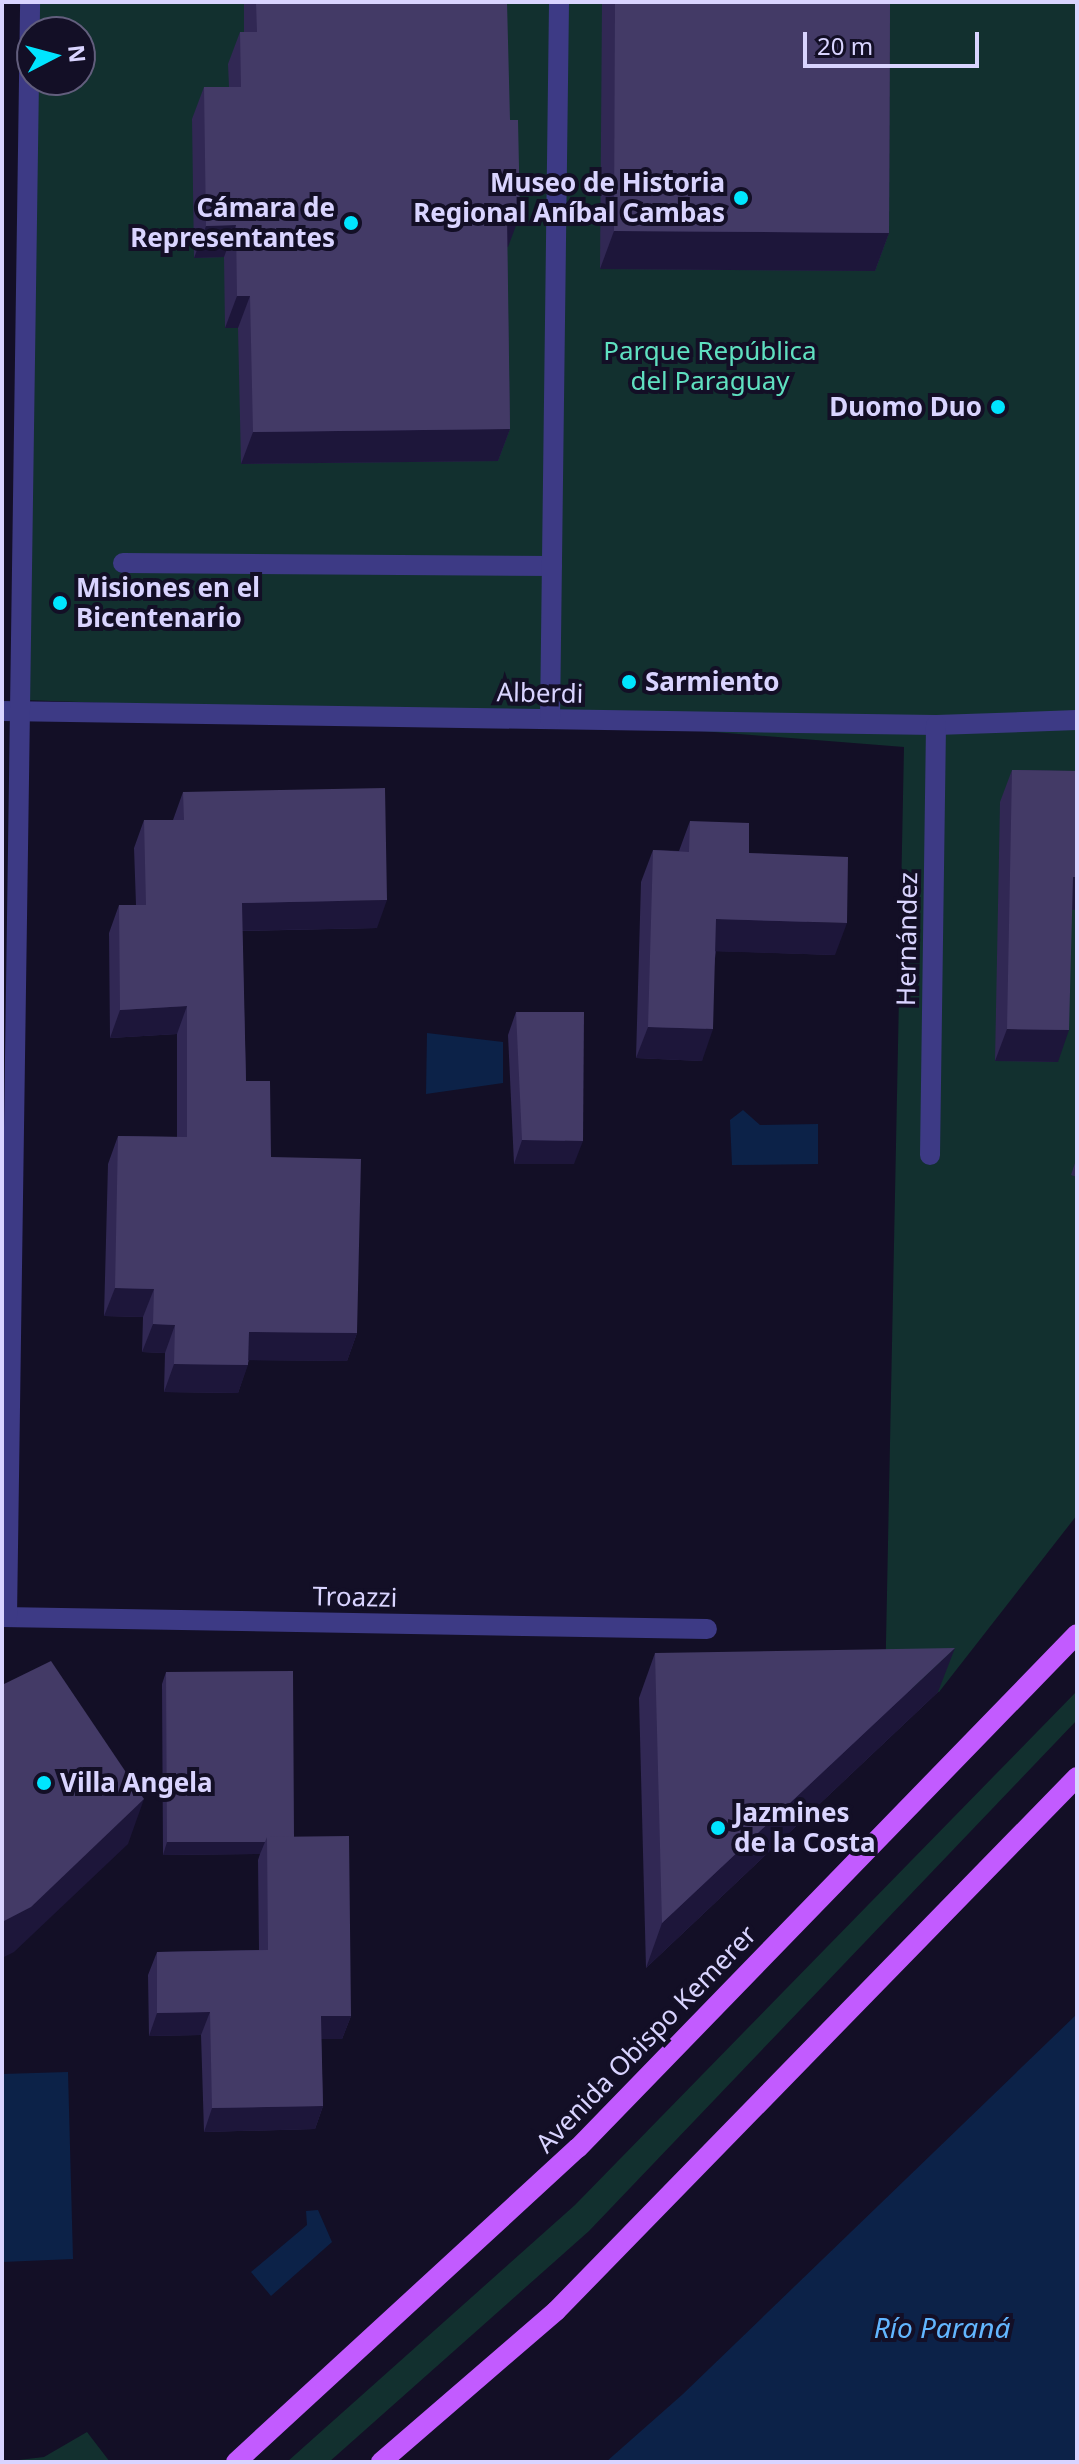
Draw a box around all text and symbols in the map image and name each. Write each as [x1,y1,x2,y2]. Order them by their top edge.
north arrow [16,16,96,96]
scale bar [807,16,983,66]
text: 20 m [817,29,873,62]
text: N [62,43,94,64]
place label: Museo de Historia Regional Aníbal Cambas [413,167,725,228]
marker: Museo de Historia Regional Aníbal Cambas [732,189,750,207]
place label: Cámara de Representantes [130,192,335,254]
marker: Cámara de Representantes [342,214,360,232]
park label: Parque República del Paraguay [603,335,817,396]
place label: Duomo Duo [829,391,982,423]
marker: Duomo Duo [989,398,1007,416]
place label: Misiones en el Bicentenario [76,572,260,634]
marker: Misiones en el Bicentenario [51,594,69,612]
place label: Sarmiento [645,666,780,698]
marker: Sarmiento [620,673,638,691]
street label: Alberdi [496,677,584,709]
street label: Hernández [890,872,924,1006]
street label: Troazzi [312,1581,398,1613]
place label: Villa Angela [60,1767,213,1799]
marker: Villa Angela [35,1774,53,1792]
place label: Jazmines de la Costa [734,1797,876,1858]
marker: Jazmines de la Costa [709,1819,727,1837]
street label: Avenida Obispo Kemerer [529,1919,763,2159]
water label: Río Paraná [874,2310,1010,2344]

